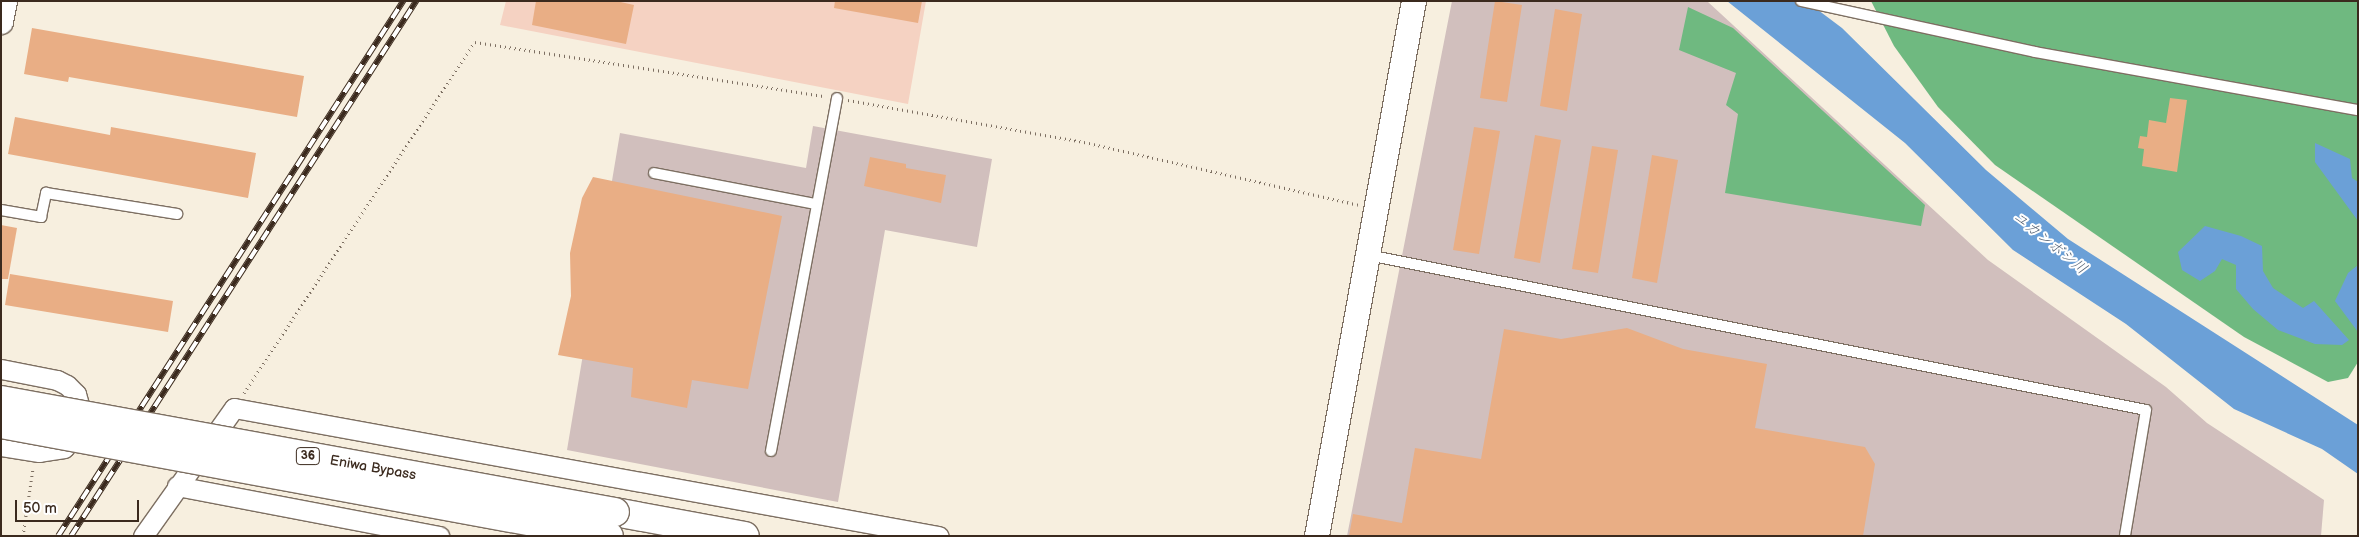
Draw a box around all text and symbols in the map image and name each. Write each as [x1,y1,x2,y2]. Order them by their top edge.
water label: ユカンボシ川 [2009,208,2091,278]
road number: 36 [296,446,320,466]
street label: Eniwa Bypass [329,452,417,484]
scale bar [18,490,141,522]
text: 50 m [23,499,57,518]

